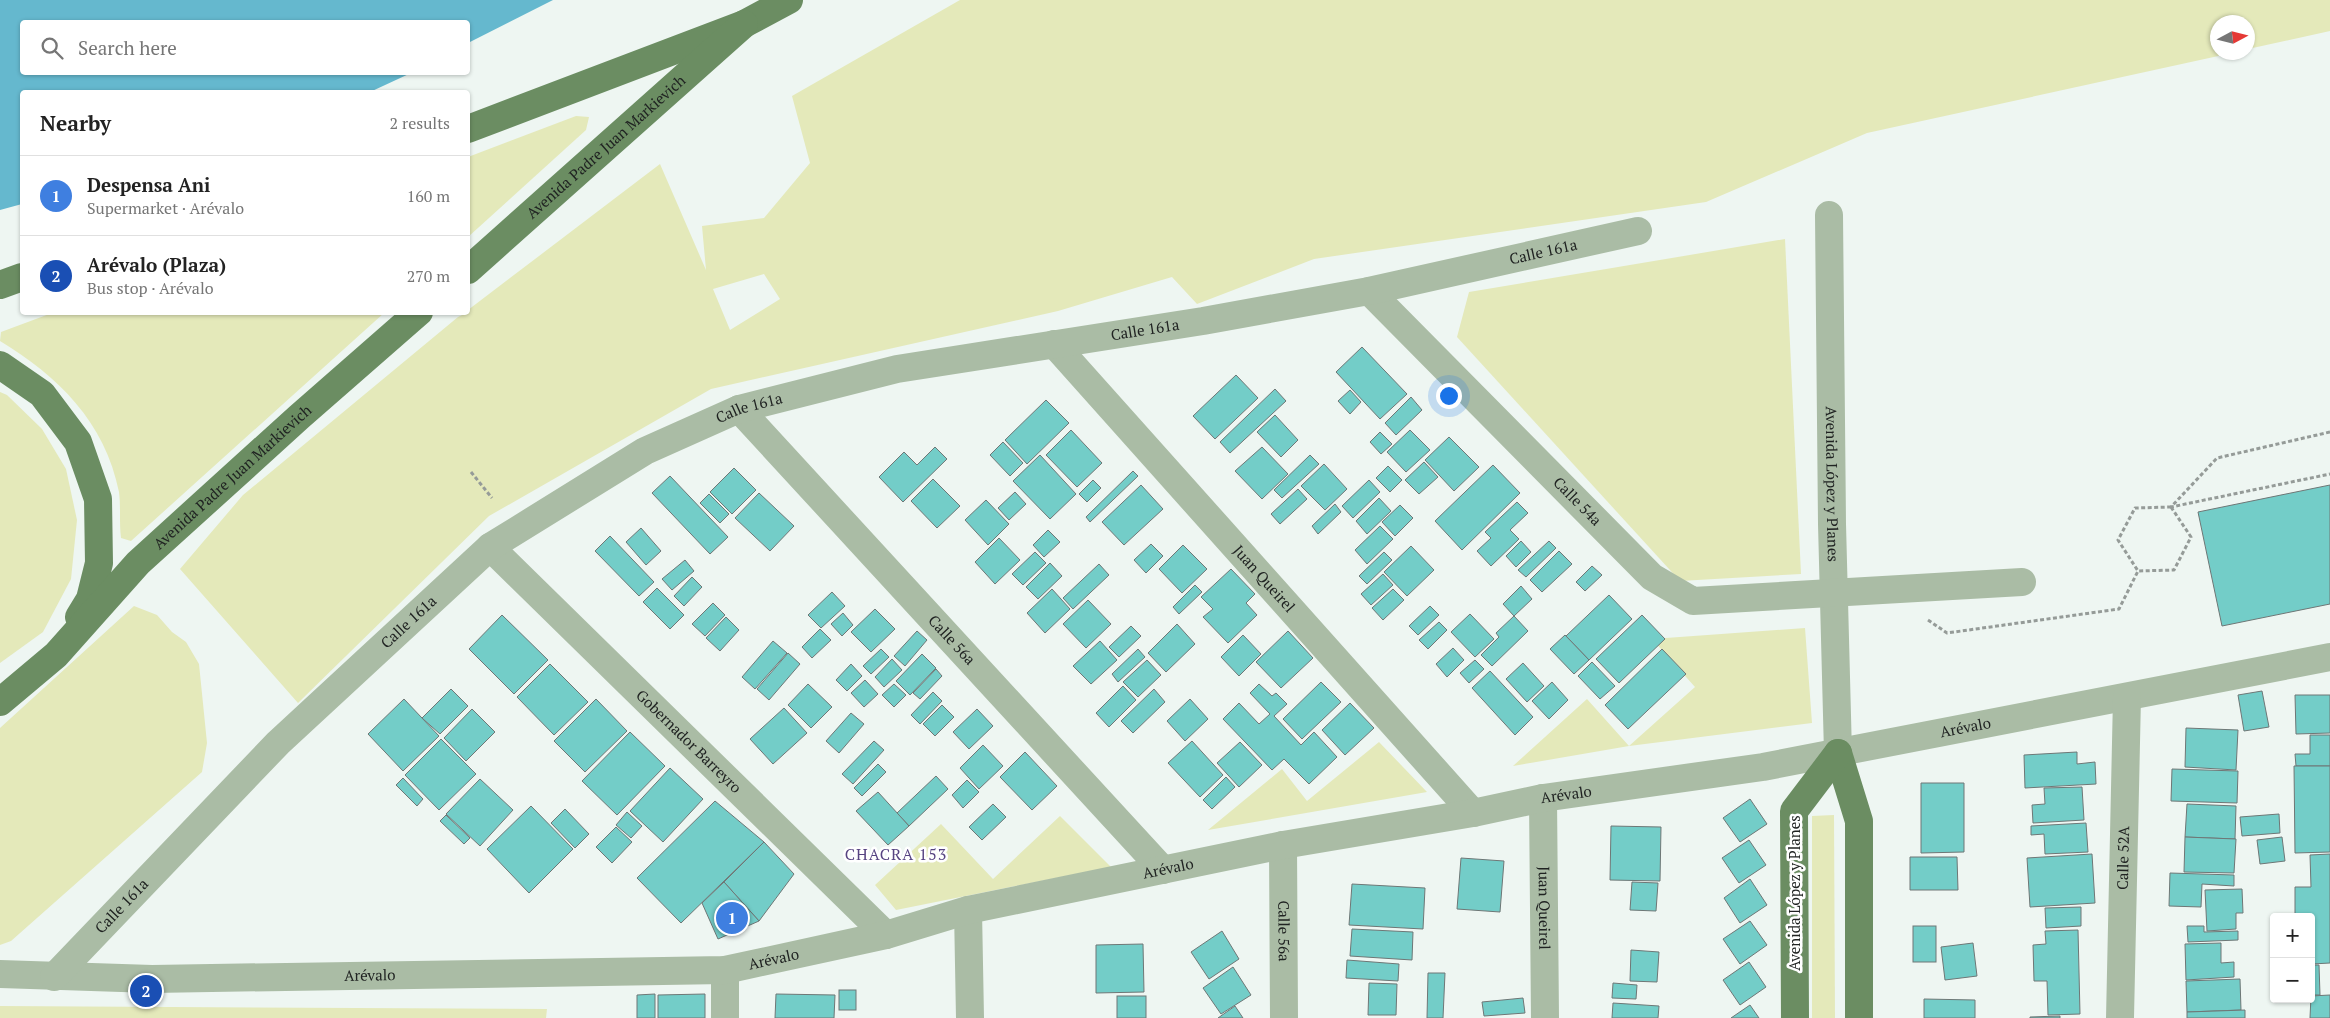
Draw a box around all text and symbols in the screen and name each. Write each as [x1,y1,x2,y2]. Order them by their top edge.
north arrow [2210,15,2255,60]
search box [20,20,470,75]
icon: search [38,34,66,62]
text: Search here [78,35,177,60]
street label: Avenida Padre Juan Markievich [522,70,689,222]
text: Nearby [40,109,111,137]
text: 2 results [390,112,450,134]
text: Despensa Ani [87,172,210,197]
text: 1 [51,185,61,207]
text: 160 m [407,185,450,207]
text: Supermarket · Arévalo [87,197,244,219]
street label: Calle 161a [1507,234,1579,268]
text: Arévalo (Plaza) [87,252,226,277]
text: 2 [51,265,61,287]
text: 270 m [407,265,450,287]
text: Bus stop · Arévalo [87,277,214,299]
street label: Calle 161a [1109,314,1181,344]
your location [1436,383,1462,409]
street label: Calle 161a [712,387,785,427]
street label: Avenida Padre Juan Markievich [149,400,315,553]
street label: Avenida López y Planes [1822,406,1844,562]
street label: Calle 54a [1549,472,1607,530]
street label: Juan Queirel [1229,540,1300,616]
street label: Calle 161a [376,590,441,652]
street label: Calle 56a [924,610,981,669]
street label: Gobernador Barreyro [632,685,746,797]
street label: Arévalo [1938,712,1992,741]
street label: Arévalo [1539,780,1593,807]
street label: Avenida López y Planes [1784,815,1804,971]
street label: Calle 52A [2112,825,2133,890]
district label: CHACRA 153 [845,843,947,865]
street label: Arévalo [1141,853,1195,883]
street label: Juan Queirel [1535,866,1555,950]
street label: Calle 161a [90,873,152,937]
pin: 1 [716,899,748,937]
street label: Calle 56a [1274,900,1295,962]
map controls [2270,913,2315,1003]
button: + [2270,913,2315,958]
street label: Arévalo [746,943,801,974]
button: − [2270,958,2315,1003]
street label: Arévalo [344,964,396,985]
pin: 2 [130,972,162,1010]

